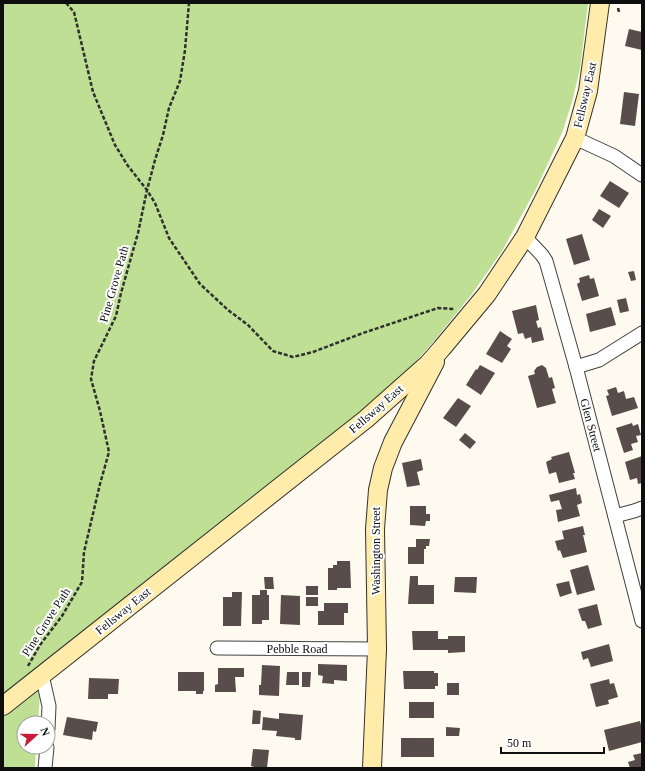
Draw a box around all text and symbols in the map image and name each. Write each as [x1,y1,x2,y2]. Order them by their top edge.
street label: Fellsway East [571,60,600,129]
street label: Pine Grove Path [96,244,132,324]
street label: Fellsway East [346,381,406,436]
street label: Glen Street [577,397,605,454]
street label: Washington Street [369,506,383,595]
street label: Fellsway East [93,584,154,638]
street label: Pine Grove Path [19,585,73,659]
street label: Pebble Road [267,642,328,656]
north arrow [16,715,56,755]
text: N [38,726,52,737]
scale bar [501,729,604,755]
text: 50 m [507,736,532,750]

